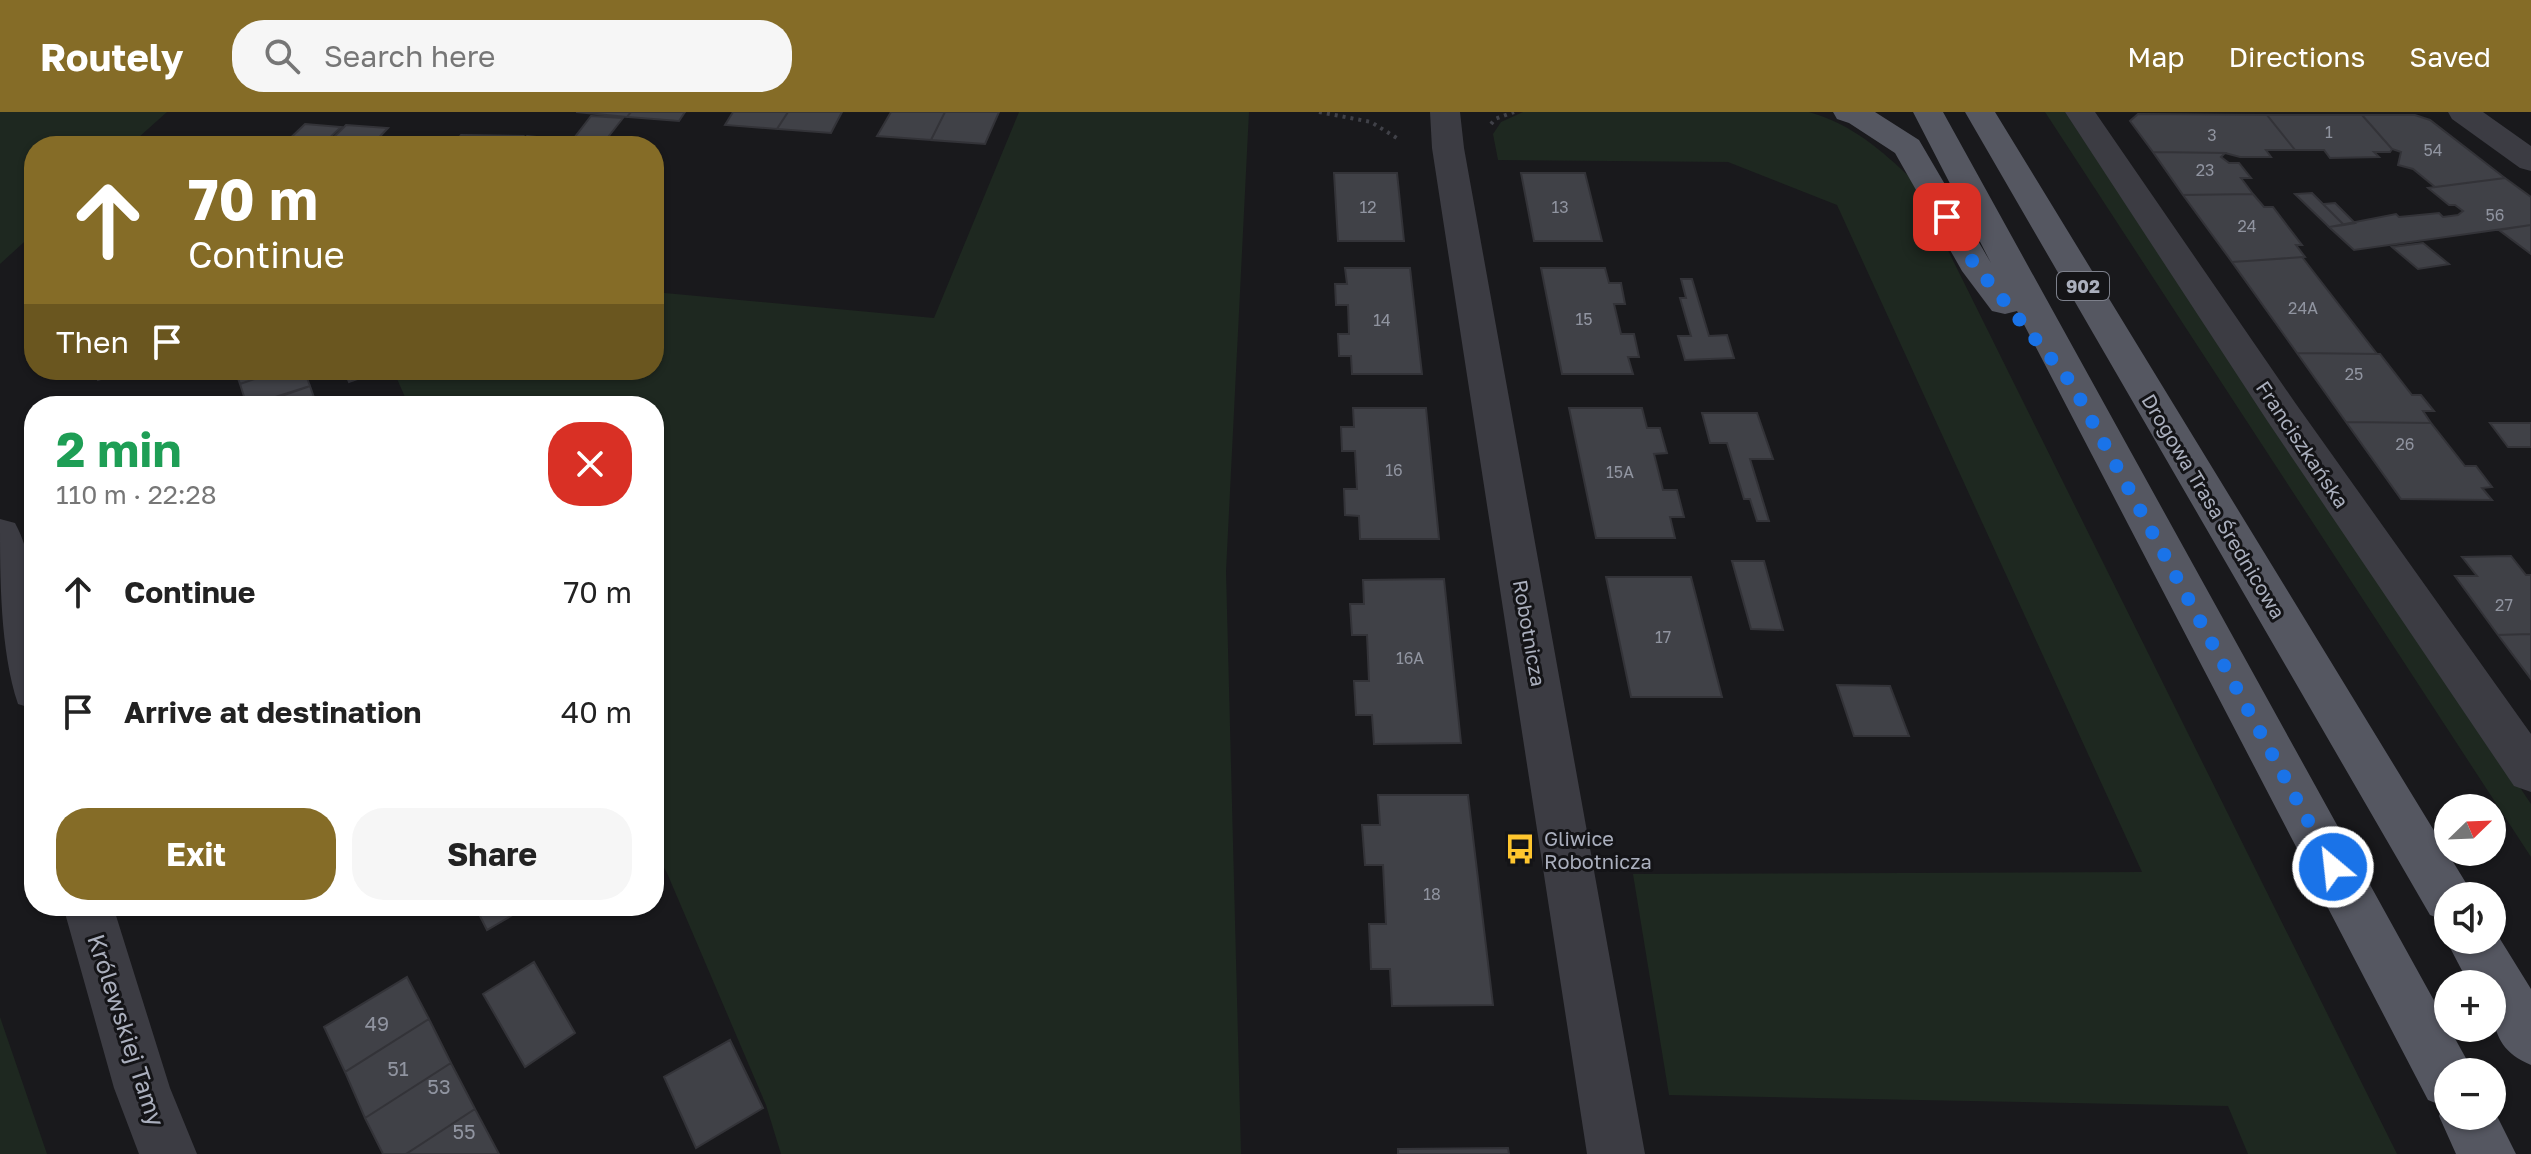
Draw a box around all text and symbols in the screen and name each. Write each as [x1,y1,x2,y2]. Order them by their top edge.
search box [232,20,792,92]
text: Routely [40,34,184,79]
icon: search [260,34,304,78]
text: Search here [324,38,496,74]
text: Map [2127,40,2184,73]
text: Directions [2228,40,2365,73]
text: Saved [2409,40,2491,73]
house number: 1 [2325,122,2333,142]
house number: 3 [2207,125,2217,145]
house number: 54 [2423,140,2443,160]
house number: 23 [2196,160,2214,180]
text: 70 m [188,165,318,232]
icon: ahead [56,168,160,272]
pin [1913,183,1981,251]
icon: arrive [1925,195,1969,239]
house number: 12 [1359,197,1377,217]
house number: 13 [1551,197,1569,217]
house number: 56 [2486,205,2504,225]
house number: 24 [2237,216,2257,236]
text: Continue [188,233,345,276]
road number: 902 [2057,272,2109,300]
house number: 24A [2288,298,2318,318]
house number: 15 [1575,309,1593,329]
house number: 14 [1373,310,1391,330]
icon: arrive [145,320,189,364]
text: Then [56,324,129,360]
house number: 25 [2345,364,2363,384]
street label: Franciszkańska [2252,376,2354,512]
street label: Drogowa Trasa Średnicowa [2137,389,2291,623]
text: 2 min [56,420,181,478]
button: close [548,422,632,506]
house number: 26 [2396,434,2414,454]
house number: 16 [1385,460,1403,480]
house number: 15A [1606,462,1634,482]
text: 110 m · 22:28 [56,479,217,510]
icon: ahead [56,570,100,614]
text: Continue [124,574,255,610]
text: 70 m [563,574,632,610]
street label: Robotnicza [1509,578,1551,688]
house number: 27 [2495,595,2513,615]
house number: 17 [1655,627,1671,647]
house number: 16A [1396,648,1424,668]
icon: arrive [56,690,100,734]
text: Arrive at destination [124,694,421,730]
text: 40 m [561,694,632,730]
north arrow [2434,794,2506,866]
map controls [2434,794,2506,1130]
button: Exit [56,808,336,900]
button: Share [352,808,632,900]
position arrow [2291,825,2375,909]
place label: Gliwice Robotnicza [1544,826,1652,873]
bus stop icon: Gliwice Robotnicza [1503,832,1537,866]
button: sound [2434,882,2506,954]
house number: 18 [1423,884,1441,904]
street label: Królewskiej Tamy [82,930,172,1130]
button: + [2434,970,2506,1042]
house number: 49 [365,1011,389,1035]
house number: 51 [387,1056,409,1080]
button: − [2434,1058,2506,1130]
house number: 53 [427,1074,451,1098]
house number: 55 [452,1119,476,1143]

